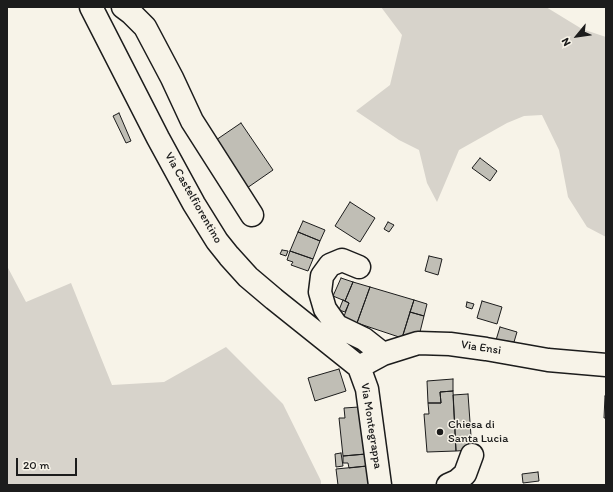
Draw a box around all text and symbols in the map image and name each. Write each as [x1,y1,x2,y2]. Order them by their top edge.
north arrow [557,16,597,56]
text: N [559,36,574,48]
street label: Via Castelfiorentino [161,150,225,246]
street label: Via Ensi [460,338,502,358]
street label: Via Montegrappa [357,382,385,470]
place label: Chiesa di Santa Lucia [448,418,508,446]
marker: Chiesa di Santa Lucia [435,427,445,437]
scale bar [18,450,79,476]
text: 20 m [23,458,50,472]

